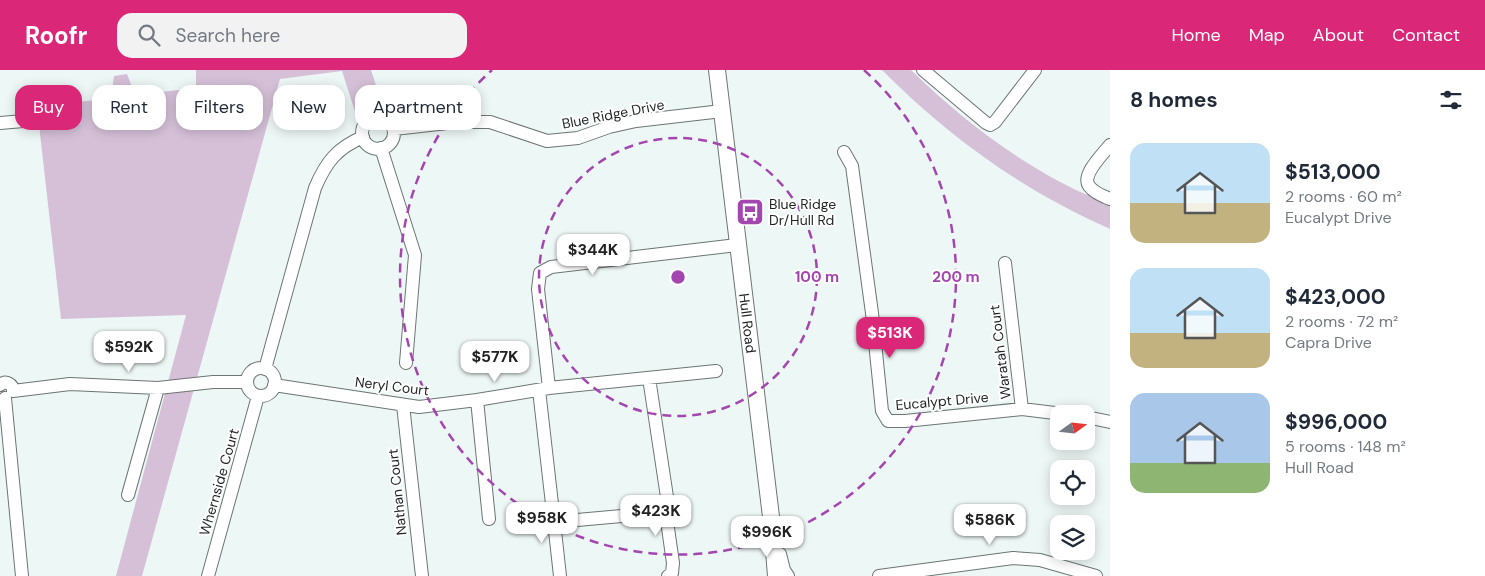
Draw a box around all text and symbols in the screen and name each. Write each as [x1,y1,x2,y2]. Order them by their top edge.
search box [117,13,467,58]
text: Roofr [25,20,87,51]
icon: search [135,21,163,49]
text: Search here [175,23,280,48]
text: Home [1171,23,1221,47]
text: Map [1249,23,1285,47]
text: About [1313,23,1364,47]
text: Contact [1392,23,1460,47]
chip: Buy [15,85,82,130]
chip: Rent [92,85,166,130]
chip: Filters [176,85,263,130]
chip: New [273,85,345,130]
chip: Apartment [355,85,481,130]
text: 8 homes [1130,86,1218,114]
icon: filters [1437,86,1465,114]
street label: Blue Ridge Drive [560,95,666,133]
text: $513,000 [1285,158,1381,186]
icon: home [1170,163,1230,223]
text: 2 rooms · 60 m² [1285,186,1402,207]
place label: Blue Ridge Dr/Hull Rd [769,195,836,229]
bus stop icon: Blue Ridge Dr/Hull Rd [735,197,765,227]
text: Eucalypt Drive [1285,207,1392,228]
pin: $344K [558,234,628,276]
text: $344K [568,239,618,260]
text: 100 m [795,267,839,287]
text: 200 m [932,267,980,287]
centre of rings [669,268,687,286]
text: $423,000 [1285,283,1386,311]
icon: home [1170,288,1230,348]
street label: Hull Road [735,292,760,354]
street label: Waratah Court [985,304,1015,400]
text: 2 rooms · 72 m² [1285,311,1398,332]
pin: $513K [855,316,925,359]
text: $513K [867,322,913,343]
pin: $592K [94,330,164,373]
text: Capra Drive [1285,332,1372,353]
text: $592K [105,336,153,357]
pin: $577K [460,340,530,383]
text: $577K [471,346,519,367]
street label: Neryl Court [354,373,430,399]
street label: Eucalypt Drive [895,388,989,414]
north arrow [1050,405,1095,450]
map controls [1050,405,1095,560]
text: $996,000 [1285,408,1387,436]
icon: home [1170,413,1230,473]
street label: Whernside Court [195,426,243,538]
text: 5 rooms · 148 m² [1285,436,1406,457]
street label: Nathan Court [383,448,411,536]
text: Hull Road [1285,457,1354,478]
button: locate [1050,460,1095,505]
pin: $423K [621,494,691,537]
text: $423K [631,500,681,521]
pin: $958K [507,502,577,544]
pin: $586K [955,504,1025,546]
text: $958K [517,507,567,528]
text: $586K [965,509,1015,530]
button: layers [1050,515,1095,560]
pin: $996K [732,516,802,558]
text: $996K [742,521,792,542]

